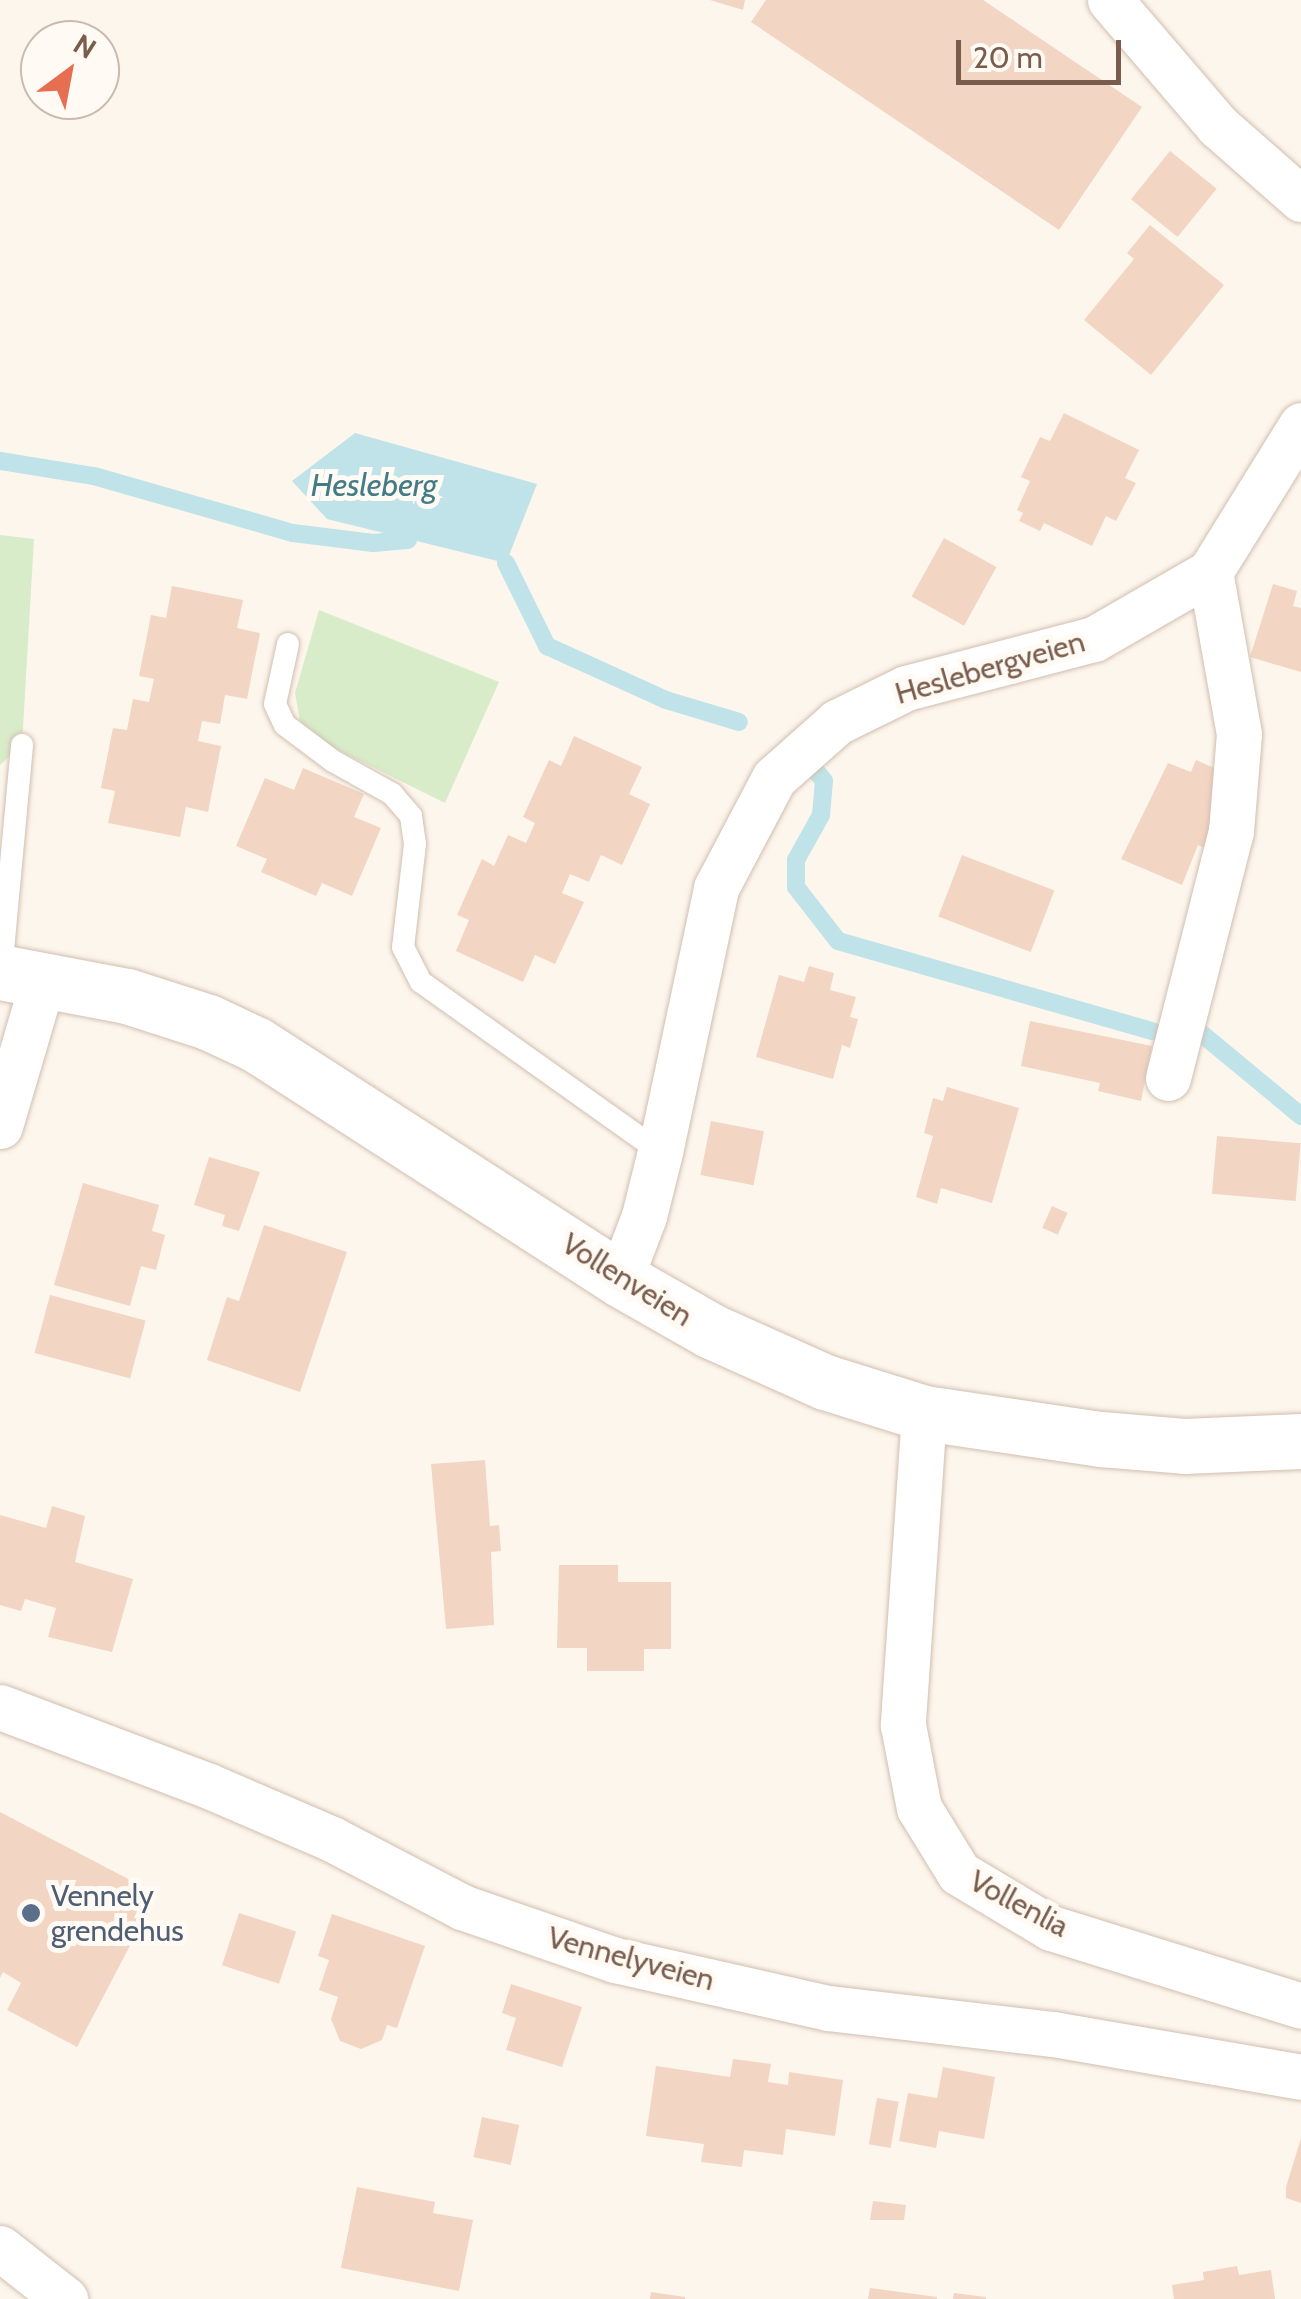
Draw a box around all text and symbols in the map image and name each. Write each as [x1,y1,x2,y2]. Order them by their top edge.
north arrow [20,20,120,120]
scale bar [961,20,1126,82]
text: N [67,27,102,66]
text: 20 m [973,39,1043,76]
water label: Hesleberg [311,466,437,504]
street label: Heslebergveien [891,624,1089,712]
street label: Vollenveien [555,1226,699,1334]
street label: Vollenlia [963,1863,1075,1945]
place label: Vennely grendehus [51,1878,184,1948]
marker: Vennely grendehus [20,1902,42,1924]
street label: Vennelyveien [544,1919,718,1999]

